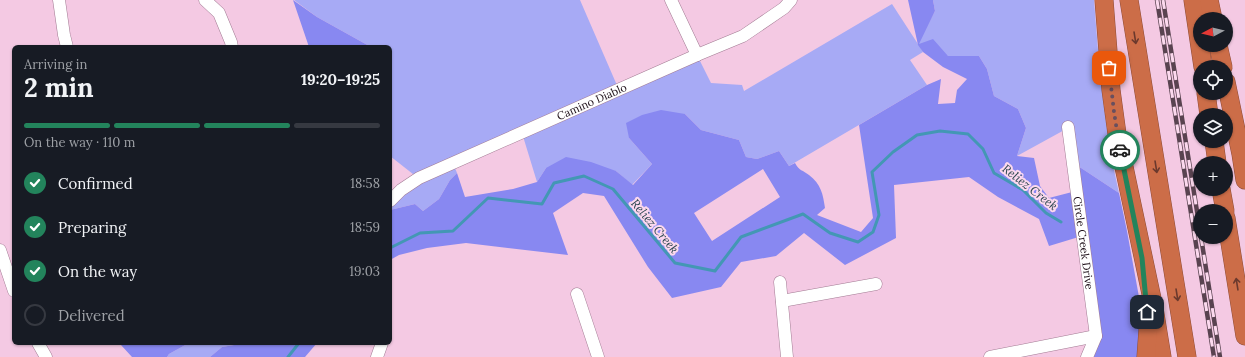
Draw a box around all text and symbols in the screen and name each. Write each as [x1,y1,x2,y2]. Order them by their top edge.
north arrow [1193,12,1233,52]
map controls [1193,12,1233,244]
one-way arrow [1131,32,1139,45]
pin [1092,51,1126,85]
text: Arriving in [24,56,87,73]
icon: bag [1098,57,1120,79]
button: locate [1193,60,1233,100]
text: 19:20–19:25 [301,70,380,89]
text: 2 min [24,71,94,104]
street label: Camino Diablo [554,80,629,123]
button: layers [1193,108,1233,148]
courier [1100,130,1140,170]
text: On the way · 110 m [24,134,135,151]
icon: car [1109,139,1131,161]
button: + [1193,156,1233,196]
one-way arrow [1152,160,1160,173]
water label: Reliez Creek [999,161,1061,213]
icon: check [24,172,46,194]
text: Confirmed [58,174,133,193]
text: 18:58 [350,175,380,192]
water label: Reliez Creek [628,196,682,256]
street label: Circle Creek Drive [1070,196,1097,290]
button: − [1193,204,1233,244]
icon: check [24,216,46,238]
text: Preparing [58,218,126,237]
text: 18:59 [350,219,380,236]
icon: check [24,260,46,282]
text: On the way [58,262,137,281]
text: 19:03 [349,263,380,280]
one-way arrow [1233,278,1241,291]
one-way arrow [1173,288,1181,301]
pin [1130,295,1164,329]
icon: home [1136,301,1158,323]
text: Delivered [58,306,125,325]

